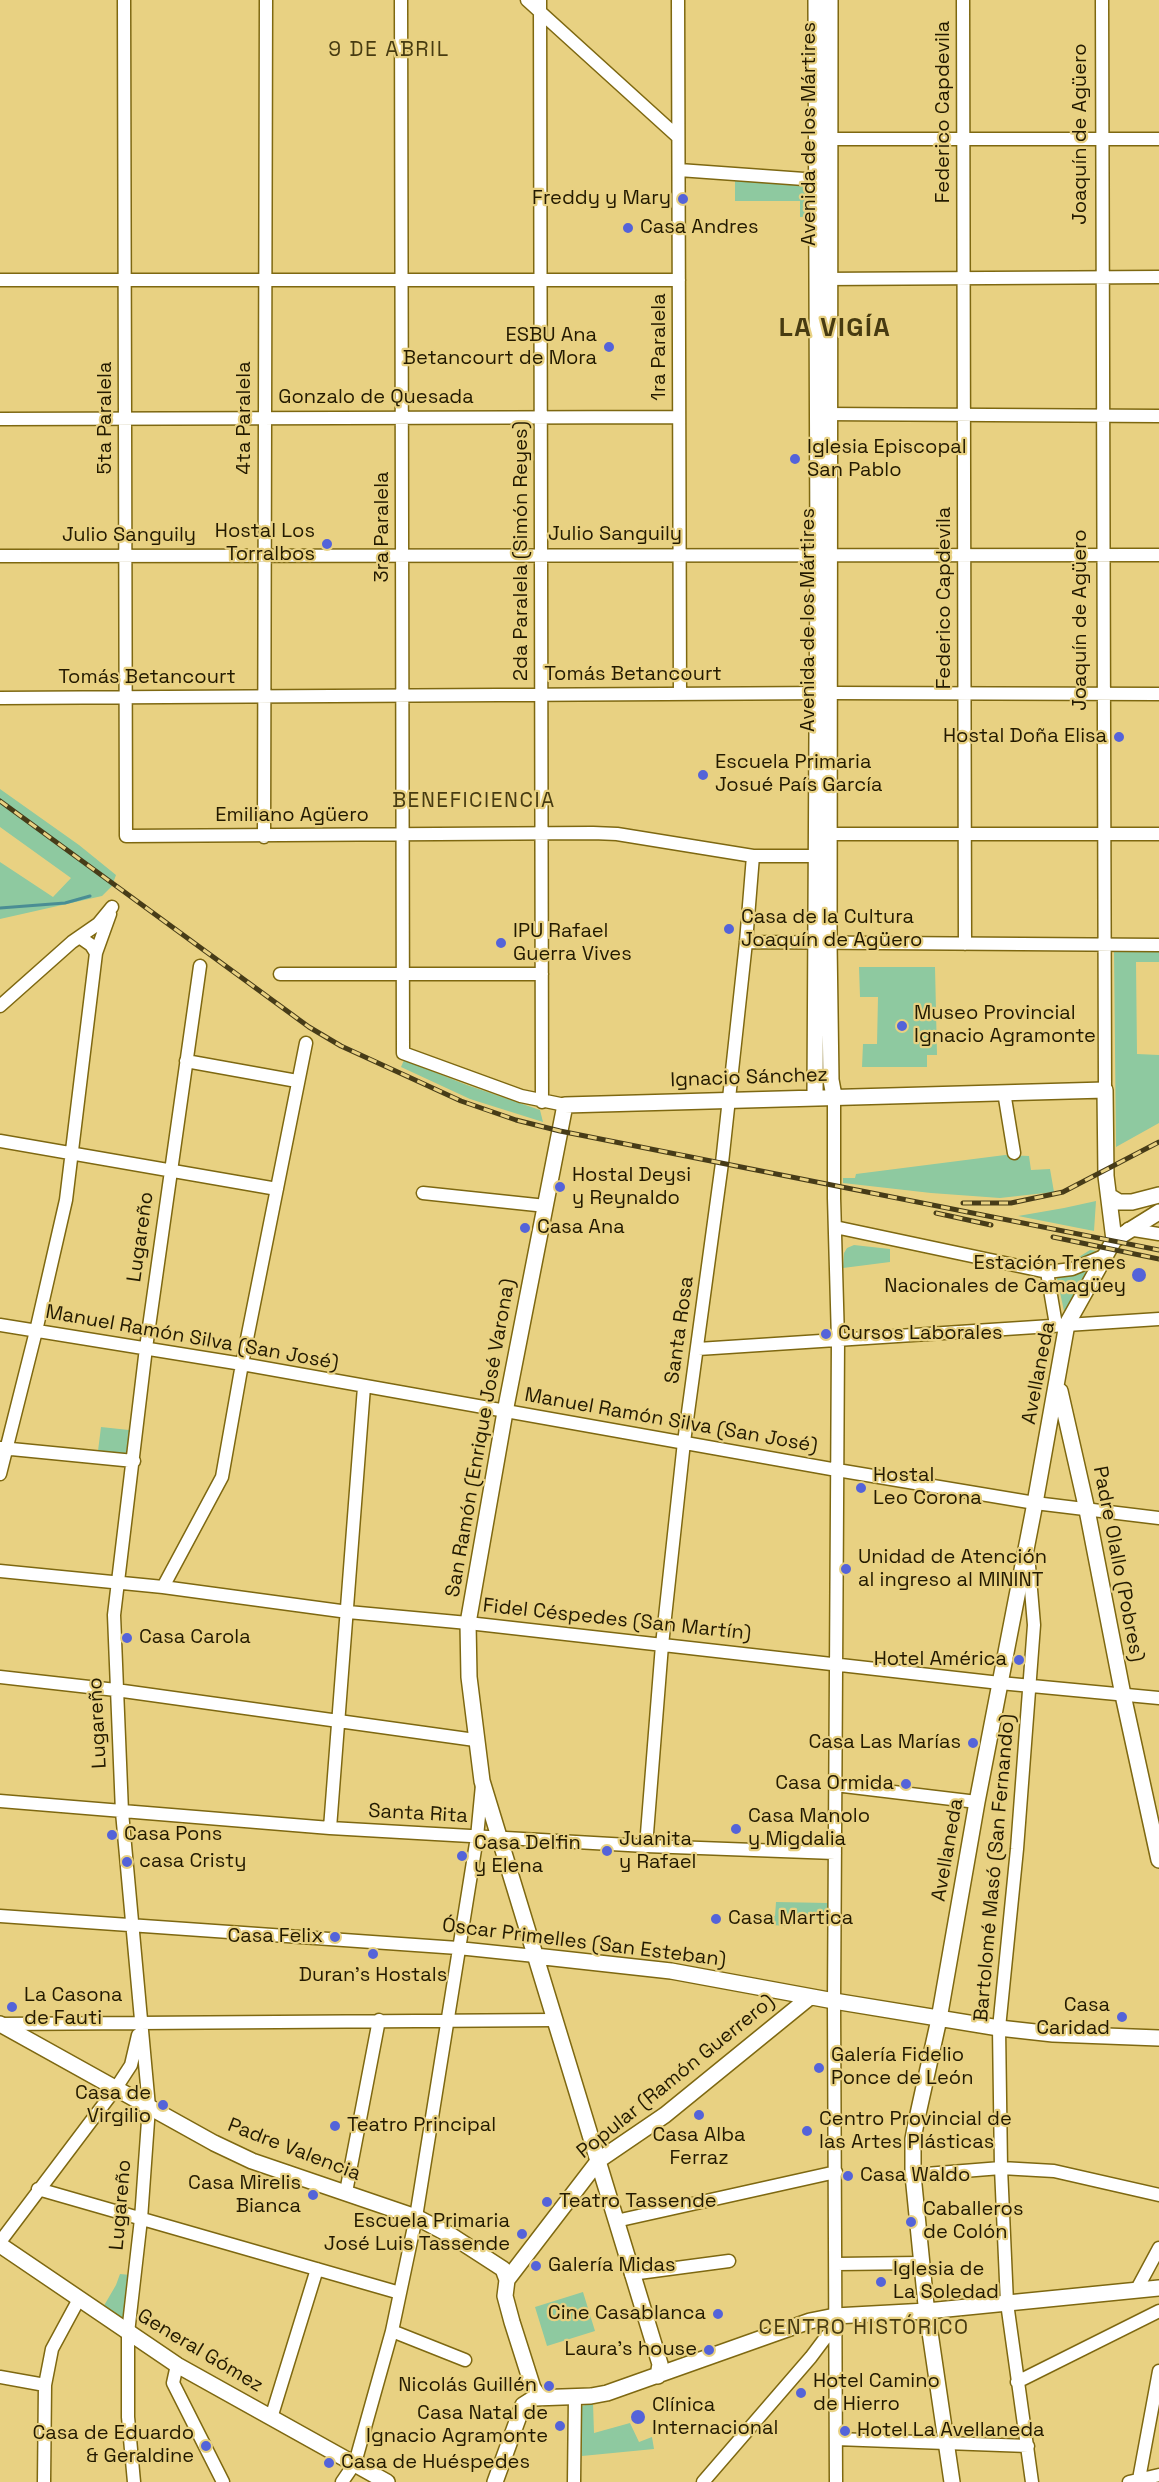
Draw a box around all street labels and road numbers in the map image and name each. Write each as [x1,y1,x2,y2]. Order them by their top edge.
street label: Federico Capdevila [932,21,956,203]
street label: Avenida de los Mártires [798,22,822,246]
street label: Joaquín de Agüero [1069,43,1093,225]
street label: 1ra Paralela [648,293,672,401]
street label: 4ta Paralela [233,361,257,475]
street label: 5ta Paralela [94,362,118,474]
street label: Gonzalo de Quesada [278,386,474,410]
street label: 2da Paralela (Simón Reyes) [510,421,534,681]
street label: 3ra Paralela [371,471,395,583]
street label: Federico Capdevila [933,507,957,689]
street label: Avenida de los Mártires [797,508,821,732]
street label: Julio Sanguily [548,523,682,547]
street label: Julio Sanguily [62,524,196,548]
street label: Joaquín de Agüero [1069,529,1093,711]
street label: Tomás Betancourt [544,663,722,687]
street label: Tomás Betancourt [58,666,236,690]
street label: Emiliano Agüero [215,804,369,828]
street label: Ignacio Sánchez [670,1063,828,1093]
street label: Lugareño [123,1190,159,1284]
street label: Santa Rosa [661,1275,699,1385]
street label: San Ramón (Enrique José Varona) [441,1277,521,1599]
street label: Manuel Ramón Silva (San José) [44,1300,340,1376]
street label: Avellaneda [1017,1320,1061,1426]
street label: Manuel Ramón Silva (San José) [523,1383,819,1459]
street label: Padre Olallo (Pobres) [1087,1464,1149,1664]
street label: Fidel Céspedes (San Martín) [482,1594,752,1646]
street label: Lugareño [84,1677,112,1769]
street label: Bartolomé Masó (San Fernando) [970,1713,1020,2023]
street label: Avellaneda [927,1797,969,1903]
street label: Santa Rita [368,1799,468,1829]
street label: Óscar Primelles (San Esteban) [441,1914,727,1972]
street label: Popular (Ramón Guerrero) [572,1990,780,2164]
street label: Padre Valencia [224,2114,364,2186]
street label: Lugareño [105,2159,137,2251]
street label: General Gómez [133,2304,267,2398]

